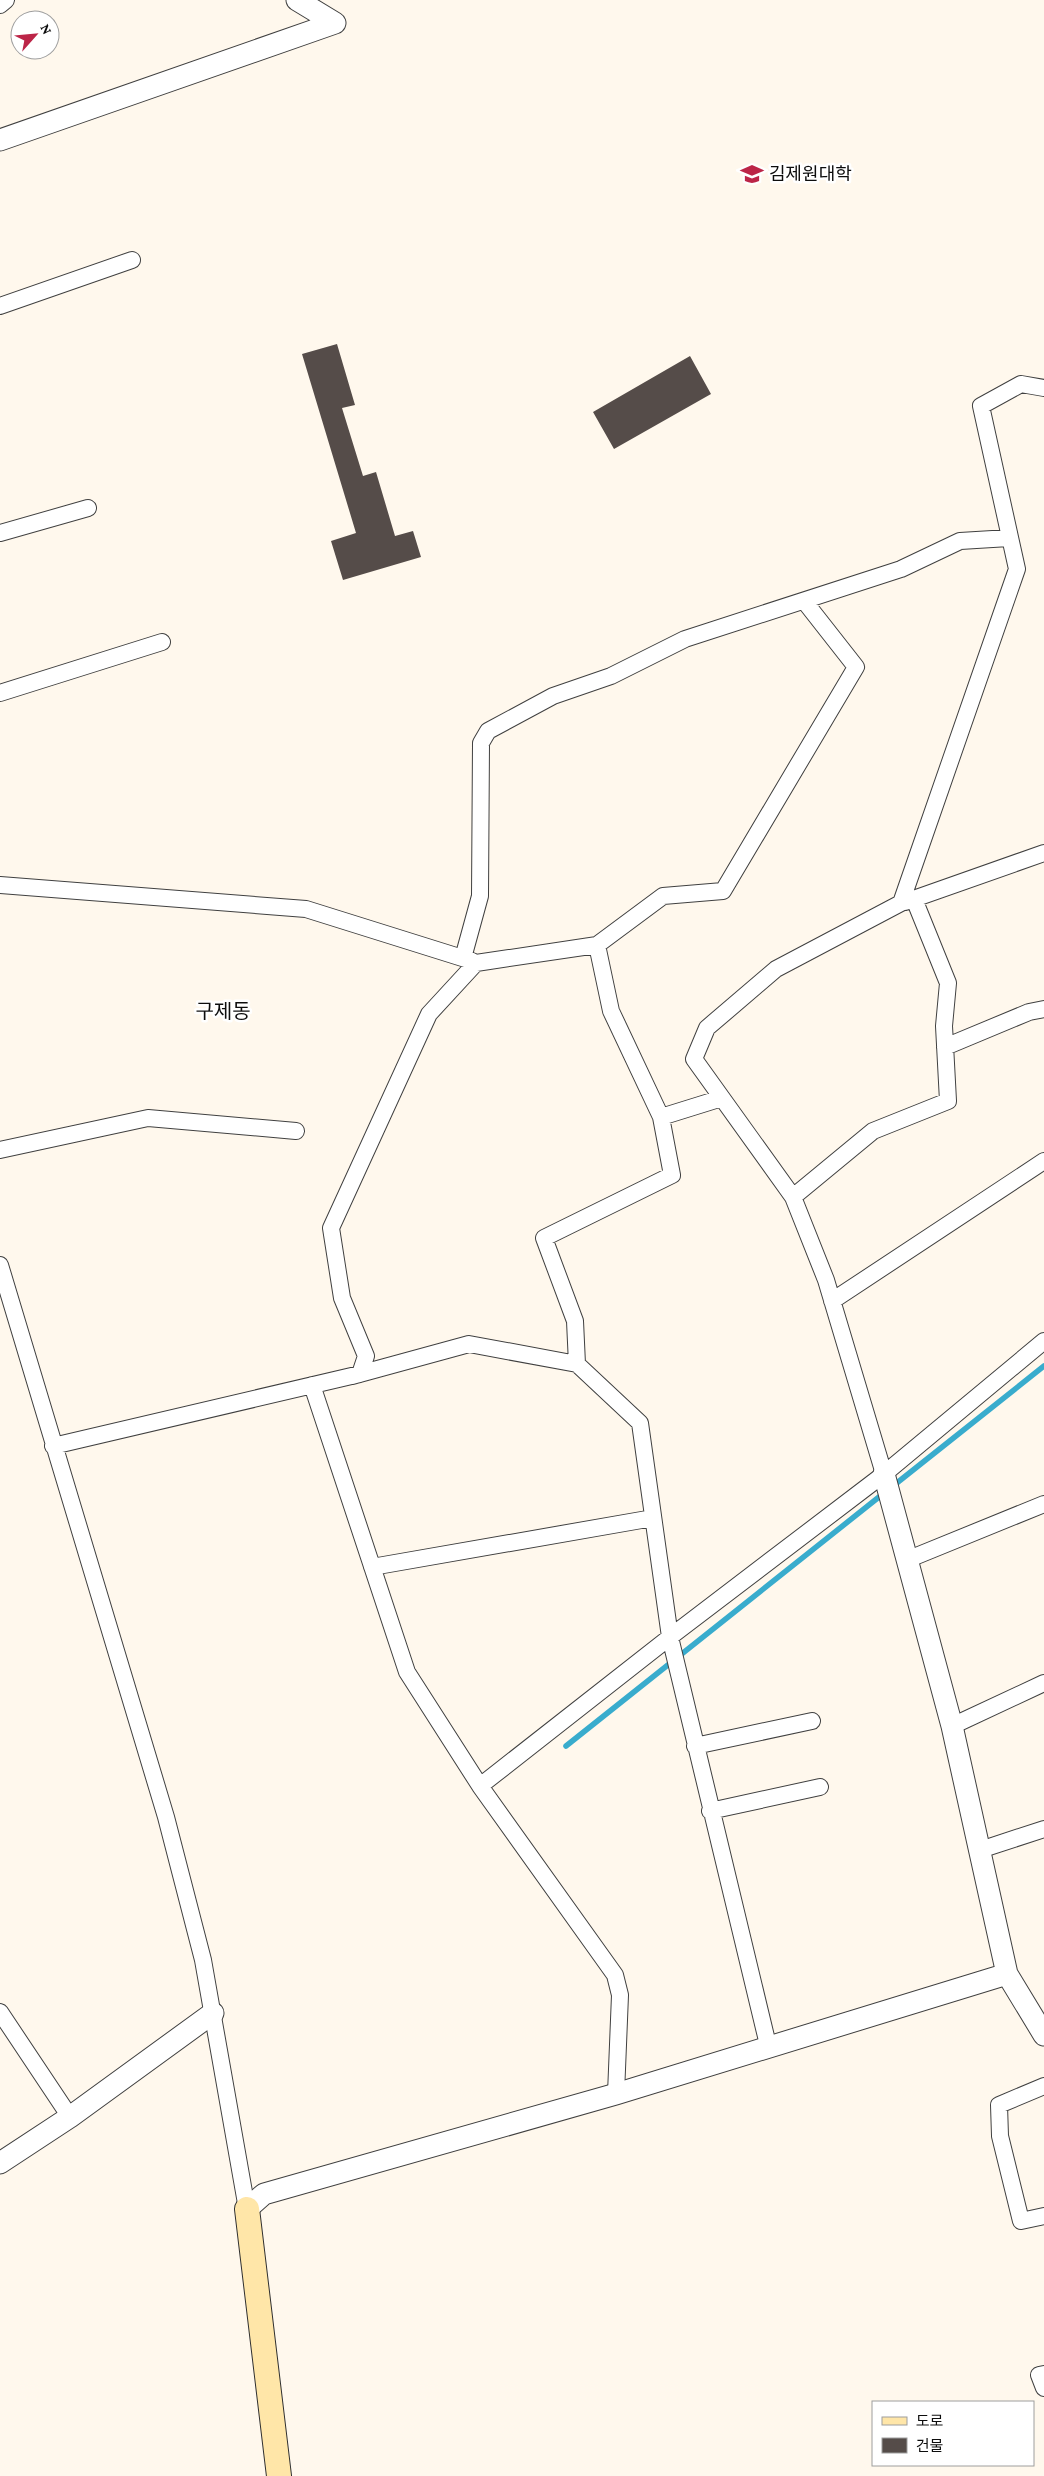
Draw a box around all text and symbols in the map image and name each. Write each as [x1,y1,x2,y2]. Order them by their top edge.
north arrow [10,10,60,60]
text: N [37,21,56,37]
school or university icon: 김제원대학 [739,161,765,187]
place label: 김제원대학 [769,164,852,184]
district label: 구제동 [195,1000,251,1022]
legend [872,2401,1034,2466]
text: 도로 [916,2413,944,2429]
text: 건물 [916,2438,944,2454]

